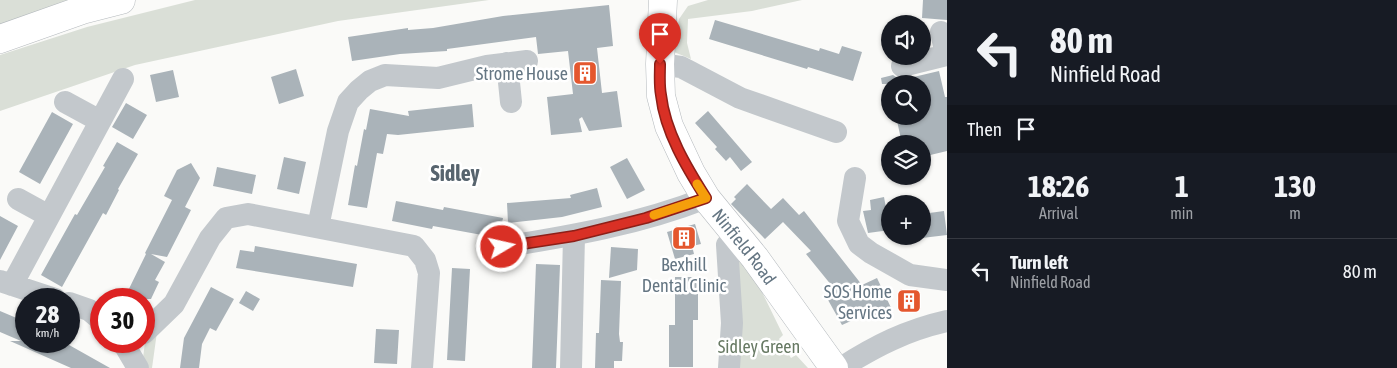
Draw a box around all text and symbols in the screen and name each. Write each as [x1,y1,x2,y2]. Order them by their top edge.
pin [639,13,681,64]
map controls [881,15,931,245]
button: sound [881,15,931,65]
icon: arrive [646,20,674,48]
icon: left [967,20,1032,85]
text: 80 m [1050,20,1113,60]
building icon: Strome House [572,60,598,86]
text: Ninfield Road [1050,61,1161,87]
place label: Strome House [476,63,568,84]
button: search [881,75,931,125]
icon: arrive [1012,115,1040,143]
text: Then [967,118,1002,140]
button: layers [881,135,931,185]
district label: Sidley [430,160,480,186]
text: 18:26 [1028,169,1089,203]
text: 1 [1175,169,1189,203]
text: 130 [1274,169,1316,203]
button: + [881,195,931,245]
street label: Ninfield Road [708,204,781,288]
text: Arrival [1039,204,1078,222]
text: min [1170,204,1193,222]
text: m [1289,204,1301,222]
position arrow [475,220,527,272]
building icon: Bexhill Dental Clinic [671,225,697,251]
text: Turn left [1010,251,1068,273]
place label: Bexhill Dental Clinic [642,254,726,296]
icon: left [967,257,995,285]
text: 80 m [1343,260,1377,282]
text: Ninfield Road [1010,273,1091,291]
place label: SOS Home Services [824,281,892,323]
speed limit sign: 30 [90,288,155,353]
building icon: SOS Home Services [896,288,922,314]
text: 28 [36,300,59,328]
text: km/h [36,326,59,340]
park label: Sidley Green [718,336,800,357]

